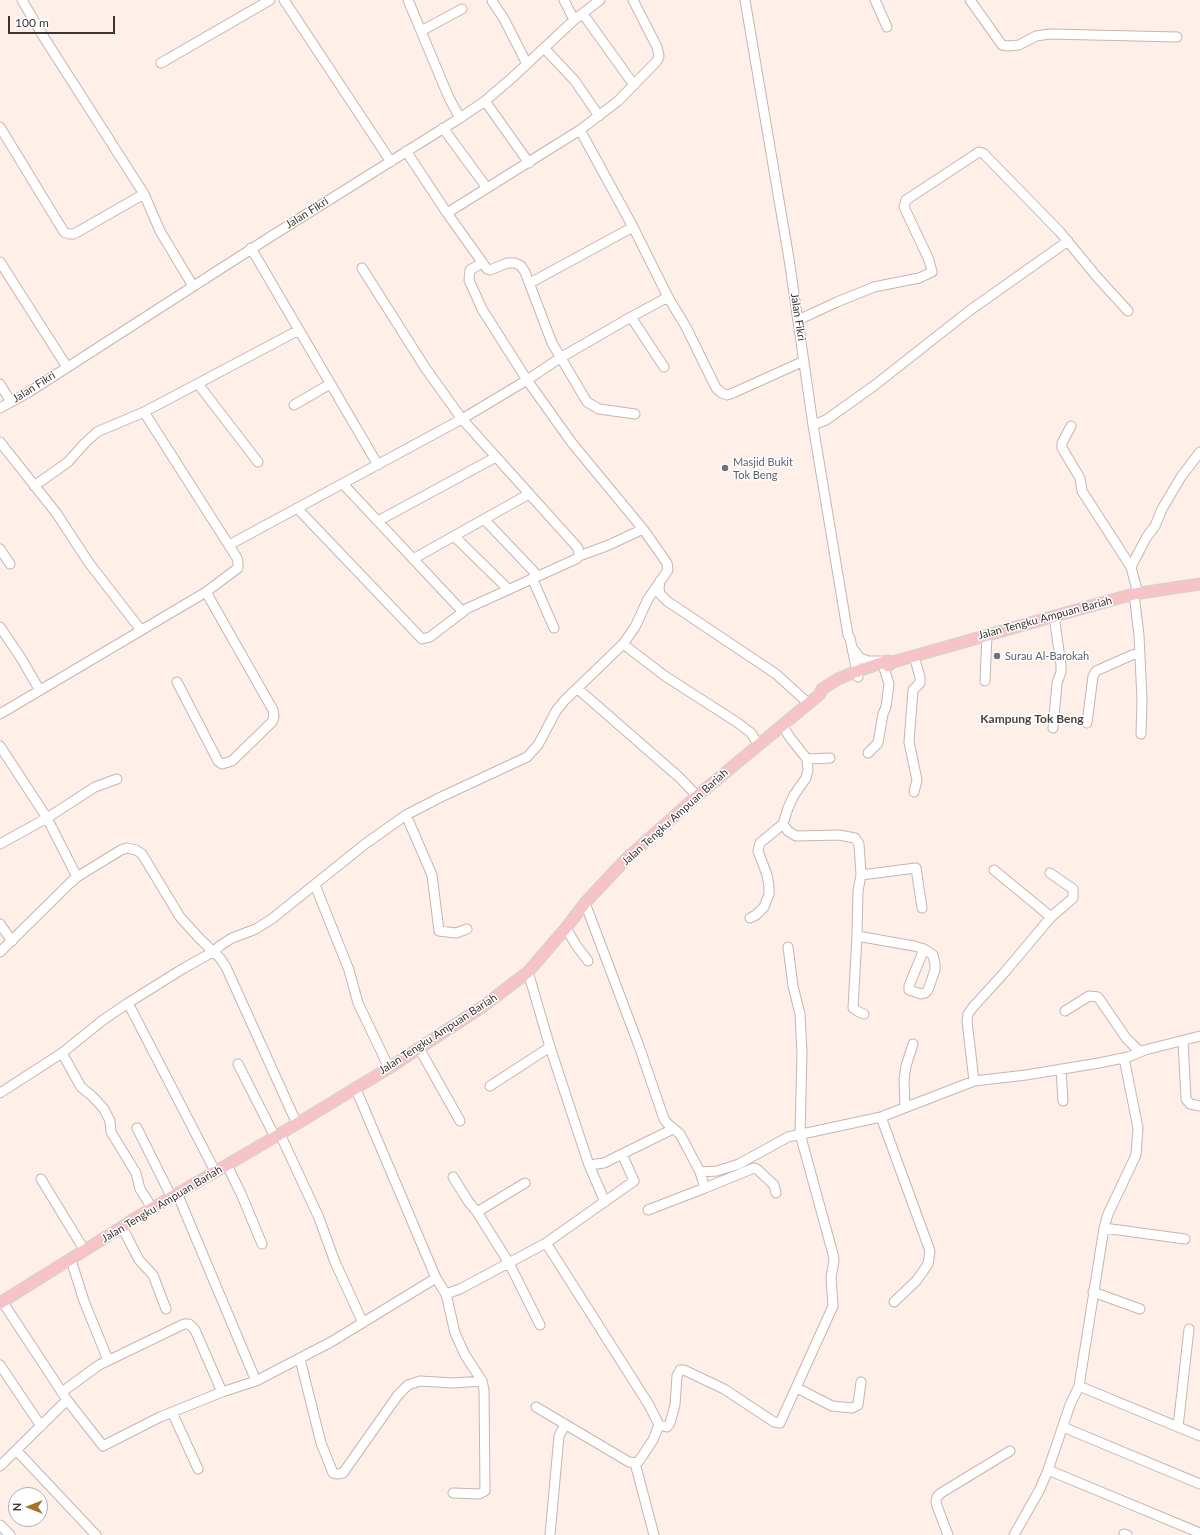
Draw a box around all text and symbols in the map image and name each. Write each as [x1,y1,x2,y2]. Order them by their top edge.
scale bar [10,8,117,34]
text: 100 m [15,15,49,30]
street label: Jalan Fikri [283,195,331,231]
street label: Jalan Fikri [788,292,808,342]
street label: Jalan Fikri [10,369,58,405]
place label: Masjid Bukit Tok Beng [733,455,793,481]
marker: Masjid Bukit Tok Beng [720,463,730,473]
street label: Jalan Tengku Ampuan Bariah [977,594,1113,642]
place label: Surau Al-Barokah [1005,649,1089,663]
marker: Surau Al-Barokah [992,651,1002,661]
district label: Kampung Tok Beng [980,712,1084,726]
street label: Jalan Tengku Ampuan Bariah [619,766,731,868]
street label: Jalan Tengku Ampuan Bariah [376,991,500,1077]
street label: Jalan Tengku Ampuan Bariah [99,1163,225,1245]
north arrow [8,1487,48,1527]
text: N [10,1503,23,1511]

